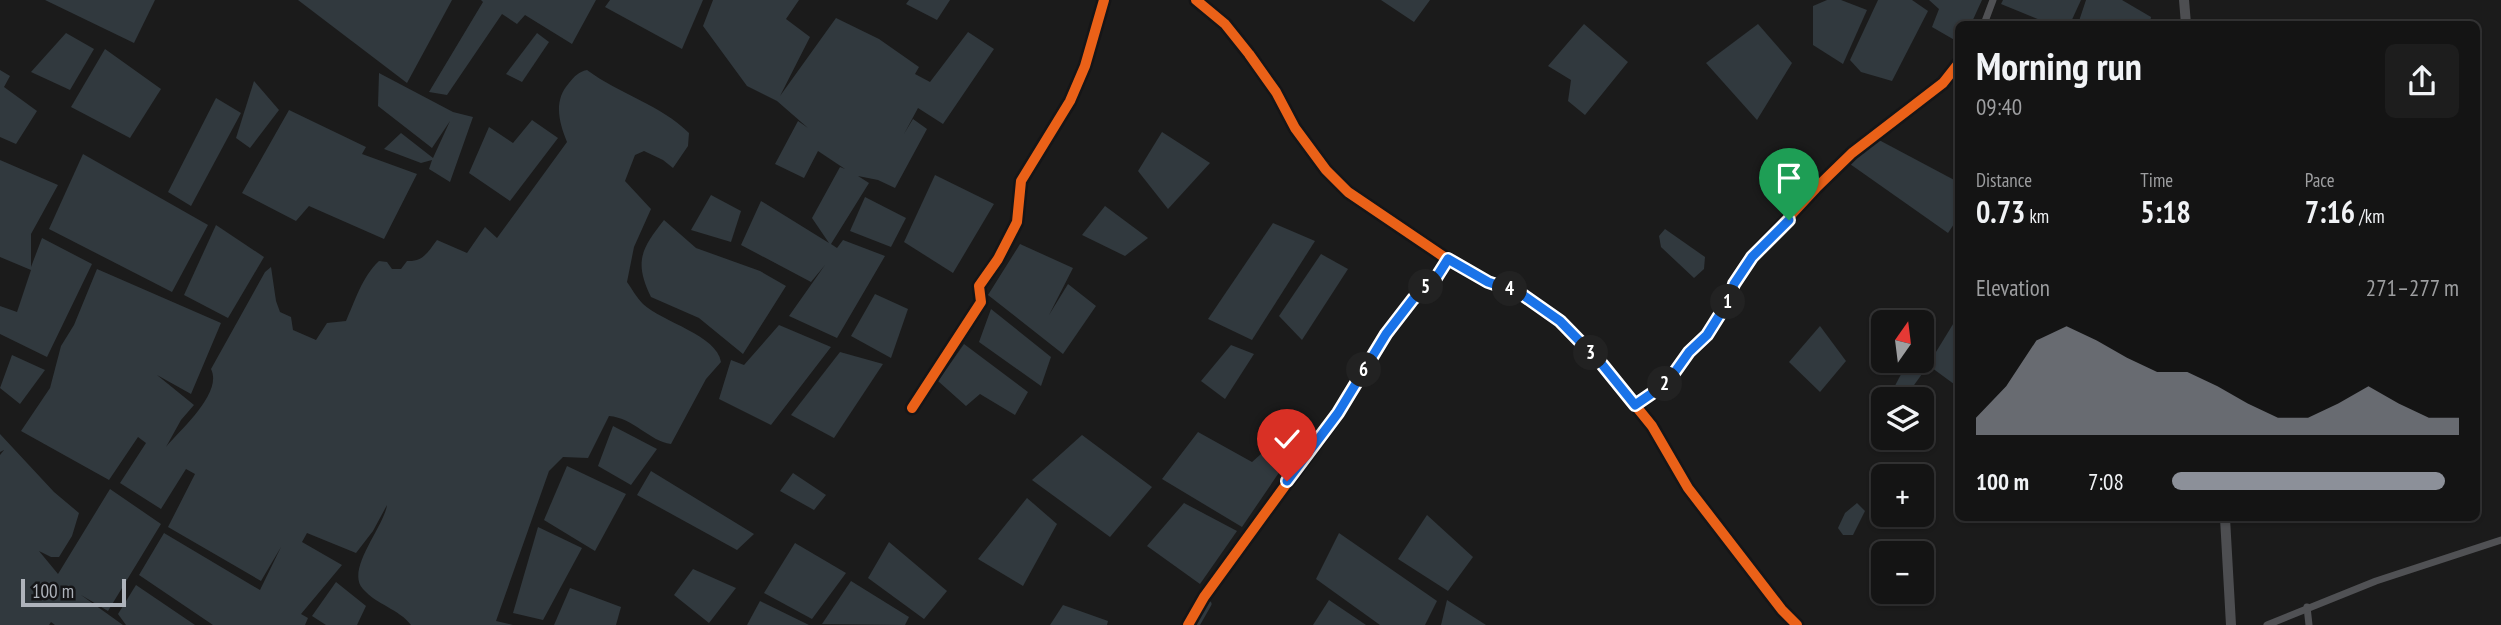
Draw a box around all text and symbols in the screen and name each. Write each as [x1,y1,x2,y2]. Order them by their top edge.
text: Morning run [1976,41,2142,90]
button: share [2385,44,2459,118]
text: 09:40 [1976,92,2022,121]
pin [1759,148,1819,220]
icon: arrive [1770,159,1808,197]
text: Distance [1976,168,2032,192]
text: Time [2140,168,2173,192]
text: Pace [2305,168,2335,192]
text: 0.73 [1976,192,2025,231]
text: 5:18 [2140,192,2191,231]
text: 7:16 [2305,192,2355,231]
text: km [2025,204,2049,228]
text: /km [2355,204,2385,228]
pin: 5 [1408,270,1444,304]
pin: 4 [1492,272,1528,306]
text: Elevation [1976,273,2050,302]
text: 271–277 m [2366,273,2459,302]
text: 5 [1421,274,1430,298]
text: 4 [1505,276,1514,300]
pin: 1 [1710,284,1746,320]
text: 1 [1723,289,1732,313]
north arrow [1871,310,1934,373]
map controls [1871,310,1934,604]
pin: 3 [1574,336,1608,370]
text: 3 [1586,340,1595,364]
pin: 6 [1346,352,1382,388]
text: 6 [1359,357,1368,381]
pin: 2 [1648,366,1682,402]
text: 2 [1660,371,1669,395]
button: layers [1871,387,1934,450]
pin [1257,409,1317,481]
icon: check [1268,420,1306,458]
button: + [1871,464,1934,527]
text: 100 m [1976,467,2029,496]
text: 7:08 [2088,467,2124,496]
button: − [1871,541,1934,604]
scale bar [21,576,126,608]
text: 100 m [32,579,74,603]

